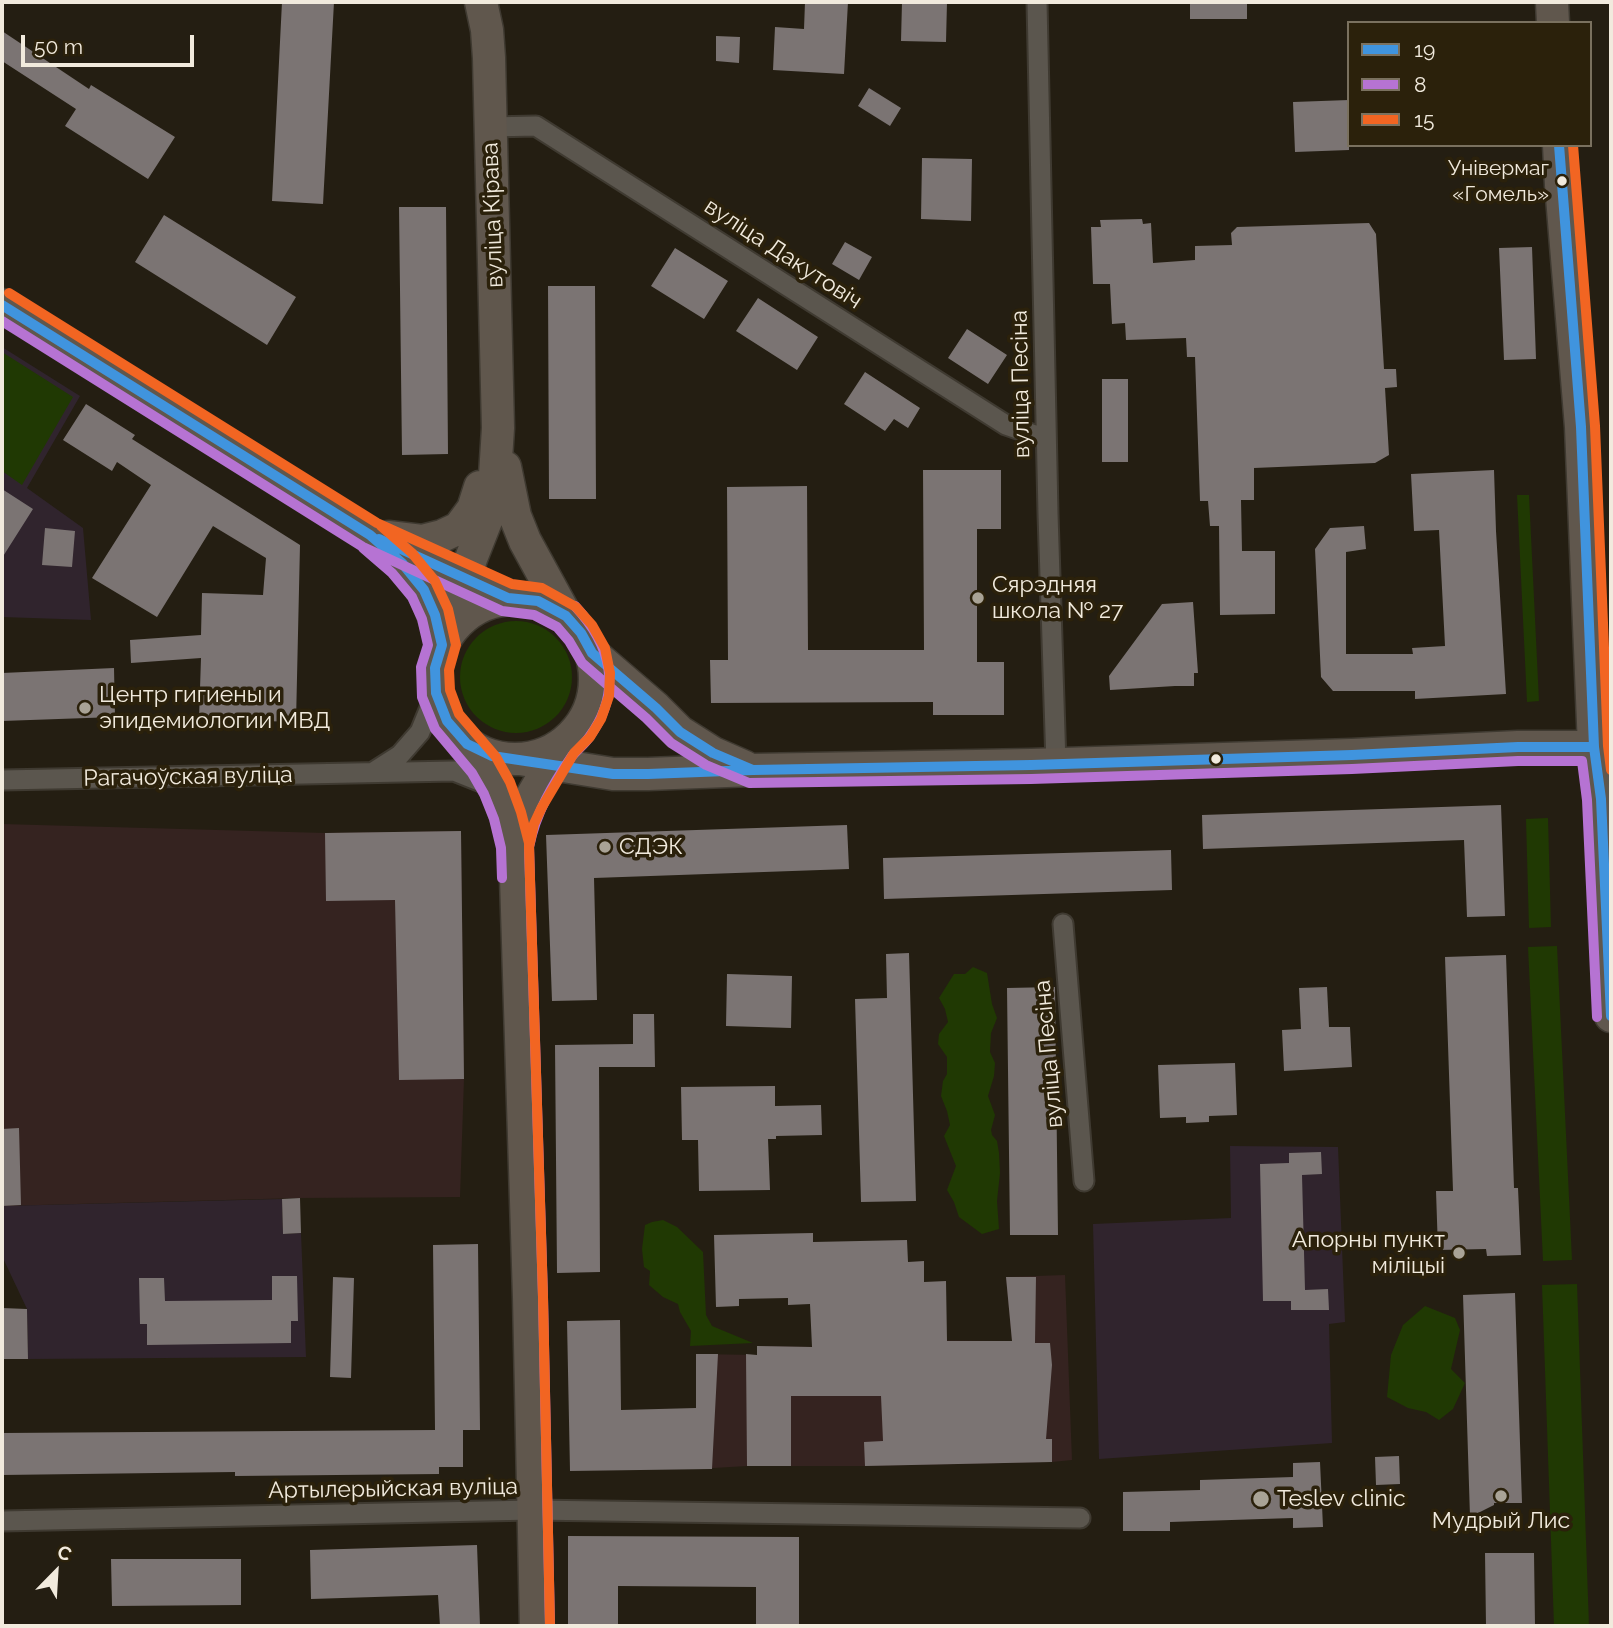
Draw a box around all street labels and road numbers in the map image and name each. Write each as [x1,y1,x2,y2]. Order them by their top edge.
street label: вуліца Кірава [477,142,509,288]
street label: вуліца Дакутовіч [699,193,867,315]
street label: вуліца Песіна [1006,310,1036,458]
street label: Рагачоўская вуліца [83,761,293,793]
street label: вуліца Песіна [1029,979,1069,1129]
street label: Артылерыйская вуліца [268,1473,518,1505]

